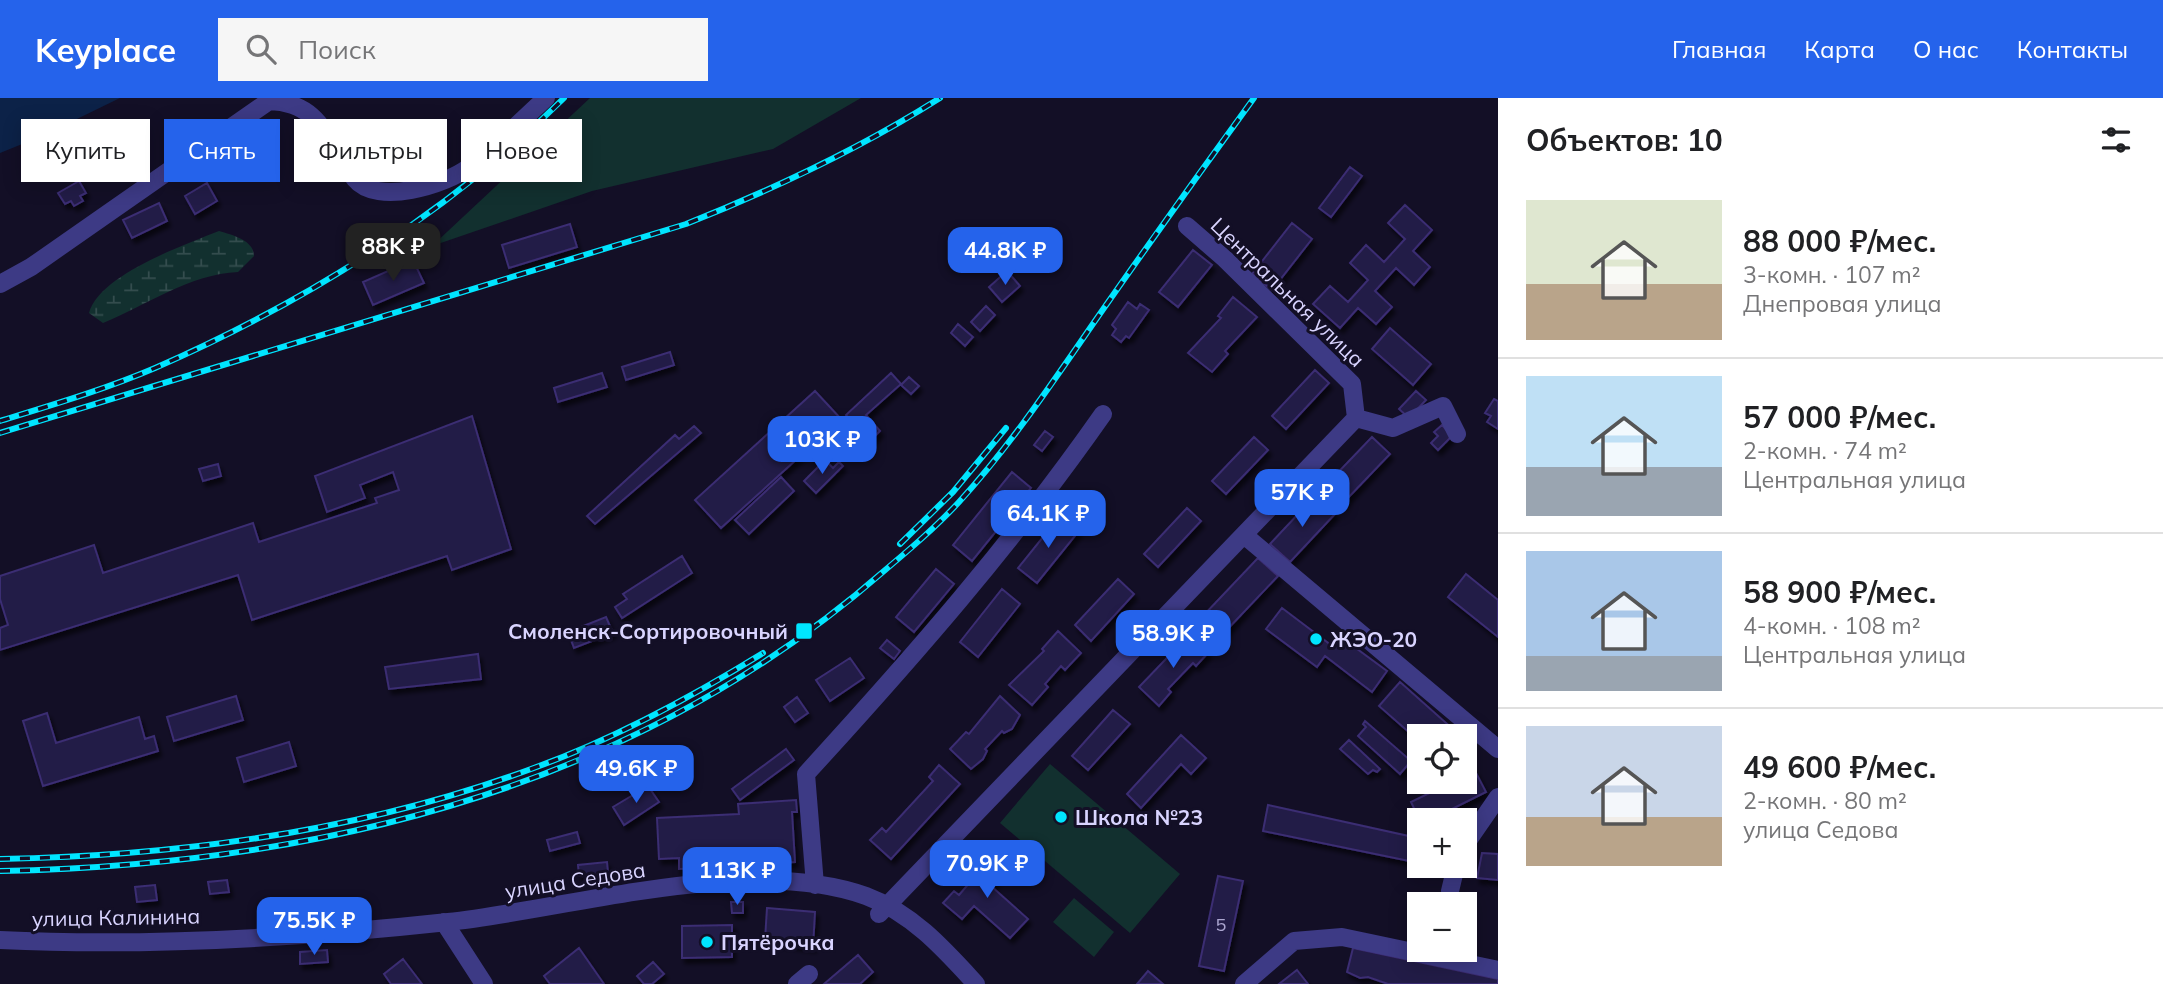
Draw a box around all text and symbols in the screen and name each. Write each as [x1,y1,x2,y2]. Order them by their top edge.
search box [218,18,708,81]
text: Keyplace [35,29,176,70]
icon: search [242,30,280,68]
text: Поиск [298,33,376,66]
text: Главная [1672,34,1766,64]
text: Карта [1804,34,1875,64]
text: О нас [1913,34,1979,64]
text: Контакты [2017,34,2128,64]
chip: Купить [21,119,150,182]
chip: Снять [164,119,280,182]
chip: Фильтры [294,119,447,182]
chip: Новое [461,119,582,182]
text: Объектов: 10 [1526,121,1723,159]
icon: filters [2097,121,2135,159]
street label: Центральная улица [1206,212,1370,372]
text: 88 000 ₽/мес. [1743,222,1936,260]
pin: 88K ₽ [344,223,442,283]
pin: 44.8K ₽ [940,228,1070,287]
icon: home [1582,228,1666,312]
text: 88K ₽ [361,231,425,260]
text: 44.8K ₽ [964,235,1046,264]
text: 3-комн. · 107 m² [1743,260,1921,289]
text: Днепровая улица [1743,289,1942,318]
text: 57 000 ₽/мес. [1743,398,1936,436]
icon: home [1582,404,1666,488]
pin: 103K ₽ [765,416,879,476]
text: 103K ₽ [784,424,860,453]
text: 2-комн. · 74 m² [1743,436,1907,465]
text: Центральная улица [1743,465,1966,494]
pin: 57K ₽ [1253,470,1351,529]
text: 57K ₽ [1270,477,1334,506]
pin: 64.1K ₽ [983,490,1113,550]
text: 64.1K ₽ [1007,498,1089,527]
text: 58 900 ₽/мес. [1743,573,1936,611]
icon: home [1582,579,1666,663]
pin: 58.9K ₽ [1108,610,1238,670]
text: 4-комн. · 108 m² [1743,611,1921,640]
place label: Смоленск-Сортировочный [508,618,788,644]
text: 58.9K ₽ [1132,618,1214,647]
marker: Смоленск-Сортировочный [794,621,814,641]
place label: ЖЭО-20 [1330,626,1417,652]
marker: ЖЭО-20 [1308,631,1324,647]
text: Центральная улица [1743,640,1966,669]
map controls [1407,724,1477,962]
button: locate [1407,724,1477,794]
pin: 49.6K ₽ [571,746,701,805]
text: 49 600 ₽/мес. [1743,748,1936,786]
text: 49.6K ₽ [595,753,677,782]
icon: home [1582,754,1666,838]
text: 2-комн. · 80 m² [1743,786,1907,815]
place label: Школа №23 [1075,804,1203,830]
button: + [1407,808,1477,878]
marker: Школа №23 [1053,809,1069,825]
text: улица Седова [1743,815,1898,844]
pin: 70.9K ₽ [922,840,1052,900]
pin: 113K ₽ [680,848,794,907]
text: 70.9K ₽ [946,848,1028,877]
text: 113K ₽ [699,855,775,884]
street label: улица Седова [503,856,647,904]
button: − [1407,892,1477,962]
pin: 75.5K ₽ [249,898,379,957]
street label: улица Калинина [32,903,200,931]
text: 75.5K ₽ [273,905,355,934]
house number: 5 [1216,913,1227,936]
place label: Пятёрочка [721,929,835,955]
marker: Пятёрочка [699,934,715,950]

